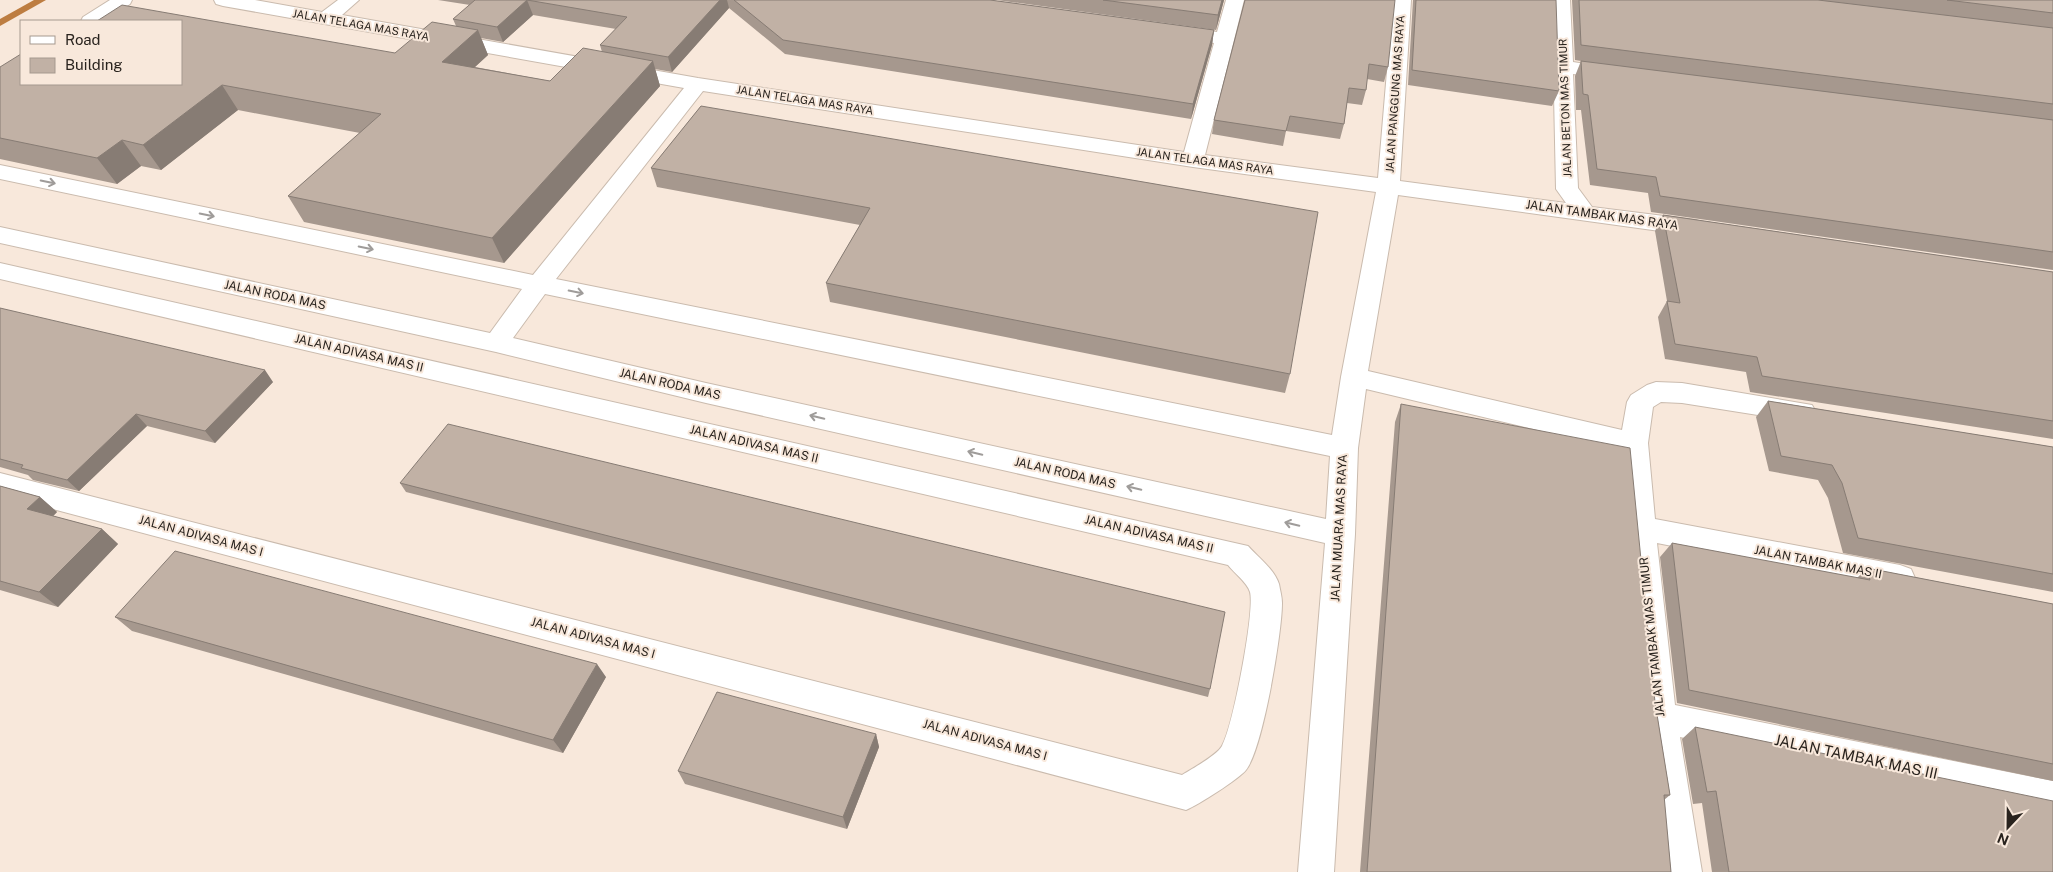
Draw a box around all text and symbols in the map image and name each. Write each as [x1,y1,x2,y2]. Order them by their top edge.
street label: JALAN TELAGA MAS RAYA [292,7,430,43]
street label: JALAN PANGGUNG MAS RAYA [1384,15,1407,173]
legend [20,20,182,85]
text: Road [65,31,101,48]
street label: JALAN BETON MAS TIMUR [1557,38,1573,178]
text: Building [65,56,123,73]
street label: JALAN TELAGA MAS RAYA [736,83,875,117]
street label: JALAN TELAGA MAS RAYA [1136,145,1275,177]
one-way arrow [39,178,55,187]
street label: JALAN TAMBAK MAS RAYA [1525,197,1680,233]
one-way arrow [198,211,214,221]
one-way arrow [357,244,373,254]
street label: JALAN RODA MAS [223,277,327,313]
one-way arrow [568,288,584,297]
street label: JALAN ADIVASA MAS II [293,331,425,375]
street label: JALAN RODA MAS [618,366,722,402]
one-way arrow [809,412,825,422]
street label: JALAN ADIVASA MAS II [688,422,820,466]
one-way arrow [968,448,984,457]
street label: JALAN MUARA MAS RAYA [1328,453,1350,602]
street label: JALAN RODA MAS [1013,455,1117,491]
one-way arrow [1126,483,1142,492]
street label: JALAN ADIVASA MAS II [1083,512,1215,556]
street label: JALAN ADIVASA MAS I [137,513,265,559]
one-way arrow [1285,518,1301,528]
street label: JALAN TAMBAK MAS II [1753,543,1883,581]
street label: JALAN TAMBAK MAS TIMUR [1637,556,1667,718]
street label: JALAN ADIVASA MAS I [529,615,657,661]
street label: JALAN ADIVASA MAS I [921,717,1049,763]
street label: JALAN TAMBAK MAS III [1773,731,1939,782]
north arrow [1983,802,2033,852]
text: N [1995,830,2011,849]

